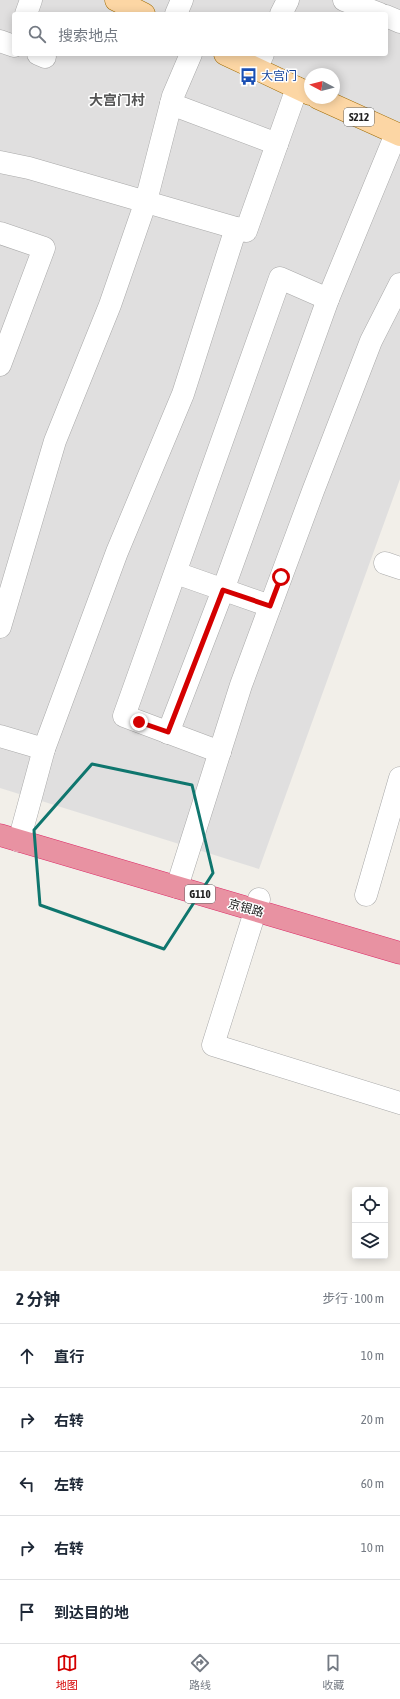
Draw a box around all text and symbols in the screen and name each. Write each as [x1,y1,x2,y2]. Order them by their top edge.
search box [12,12,388,56]
icon: search [26,23,48,45]
text: 搜索地点 [58,27,118,44]
bus stop icon: 大宫门 [238,66,258,86]
north arrow [304,68,340,104]
place label: 大宫门 [261,69,297,83]
district label: 大宫门村 [89,92,145,108]
road number: S212 [344,108,374,126]
route start [272,568,290,586]
route end [130,713,148,731]
road number: G110 [185,885,215,903]
street label: 京银路 [227,896,265,920]
map controls [352,1187,388,1259]
button: locate [352,1187,388,1223]
button: layers [352,1223,388,1259]
text: 2 分钟 [16,1289,60,1309]
text: 步行 · 100 m [322,1291,384,1306]
icon: ahead [16,1345,38,1367]
text: 直行 [54,1348,84,1365]
text: 10 m [361,1348,384,1363]
icon: right [16,1409,38,1431]
text: 右转 [54,1412,84,1429]
text: 20 m [361,1412,384,1427]
icon: left [16,1473,38,1495]
text: 左转 [54,1476,84,1493]
text: 60 m [361,1476,384,1491]
icon: right [16,1537,38,1559]
text: 右转 [54,1540,84,1557]
text: 10 m [361,1540,384,1555]
icon: arrive [16,1601,38,1623]
text: 到达目的地 [54,1604,129,1621]
tab: 地图 [56,1652,78,1692]
tab: 路线 [189,1652,211,1692]
tab: 收藏 [322,1652,344,1692]

